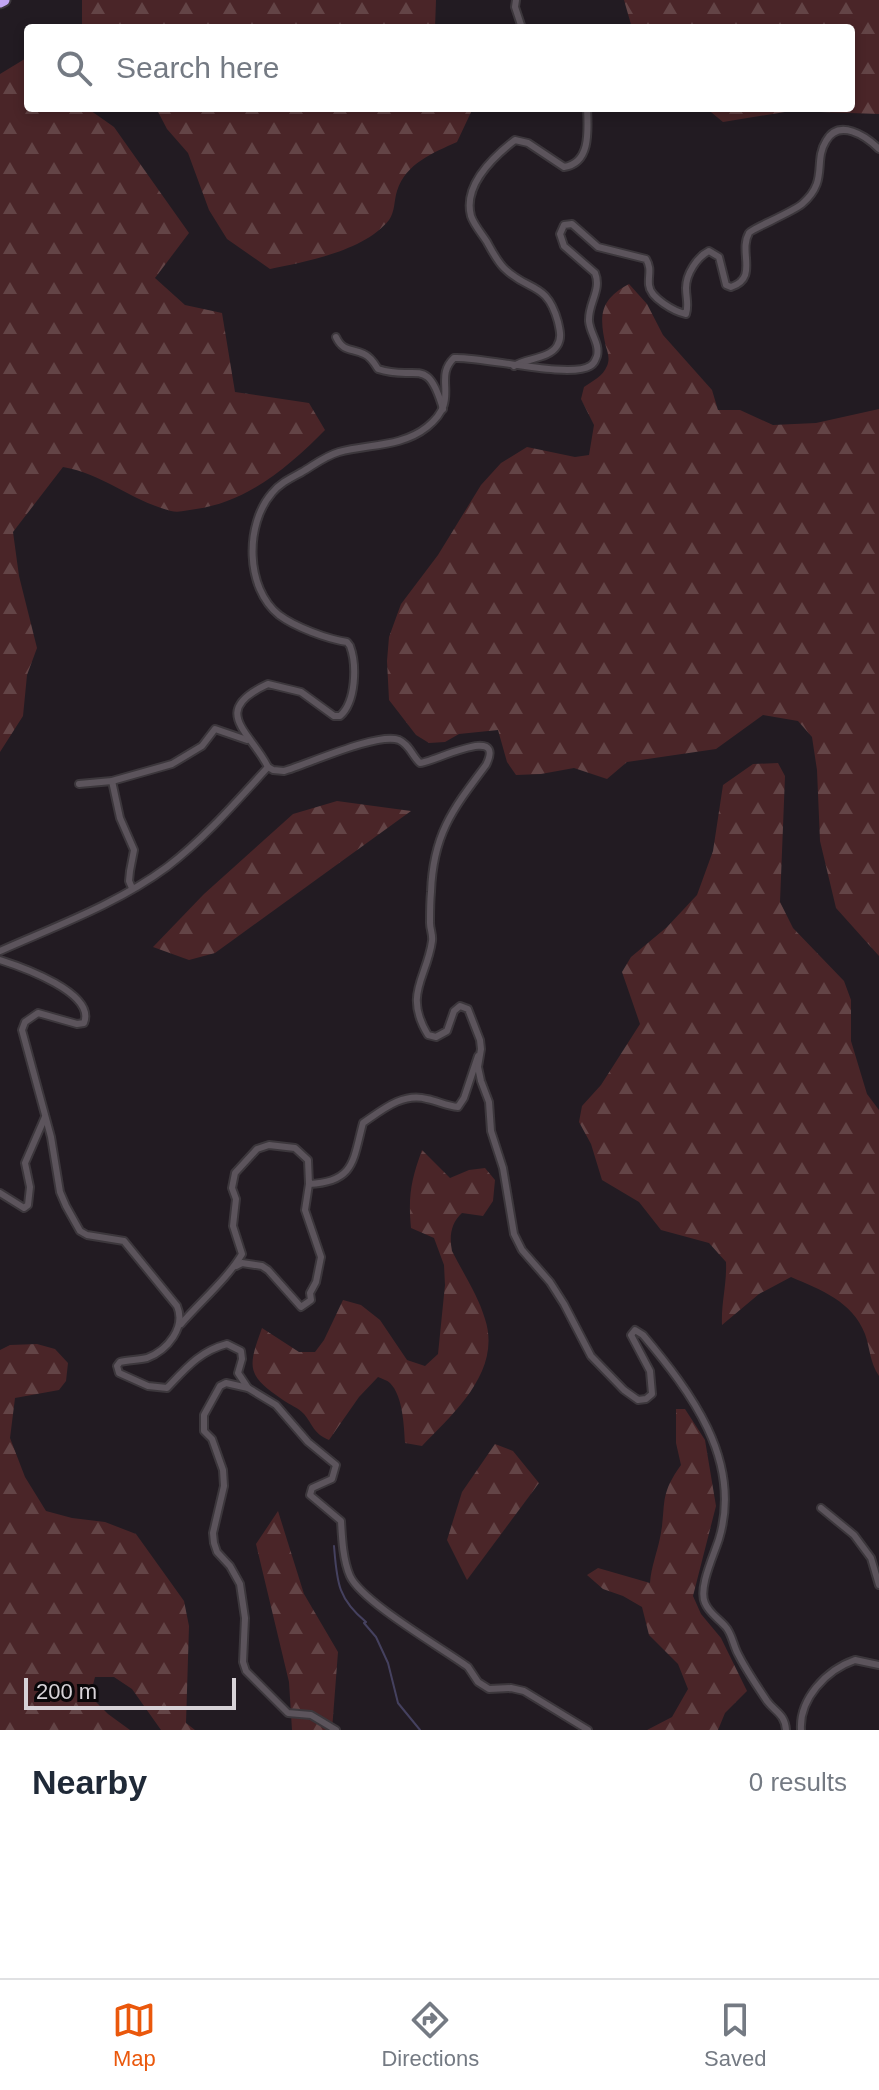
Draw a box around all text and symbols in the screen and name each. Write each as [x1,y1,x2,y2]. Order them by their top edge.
search box [24,24,855,112]
icon: search [52,46,96,90]
text: Search here [116,51,279,84]
scale bar [24,1674,236,1710]
text: 200 m [36,1679,97,1704]
text: Nearby [32,1763,147,1801]
text: 0 results [749,1767,847,1797]
tab: Map [112,1998,156,2072]
tab: Directions [381,1998,479,2072]
tab: Saved [704,1998,767,2072]

